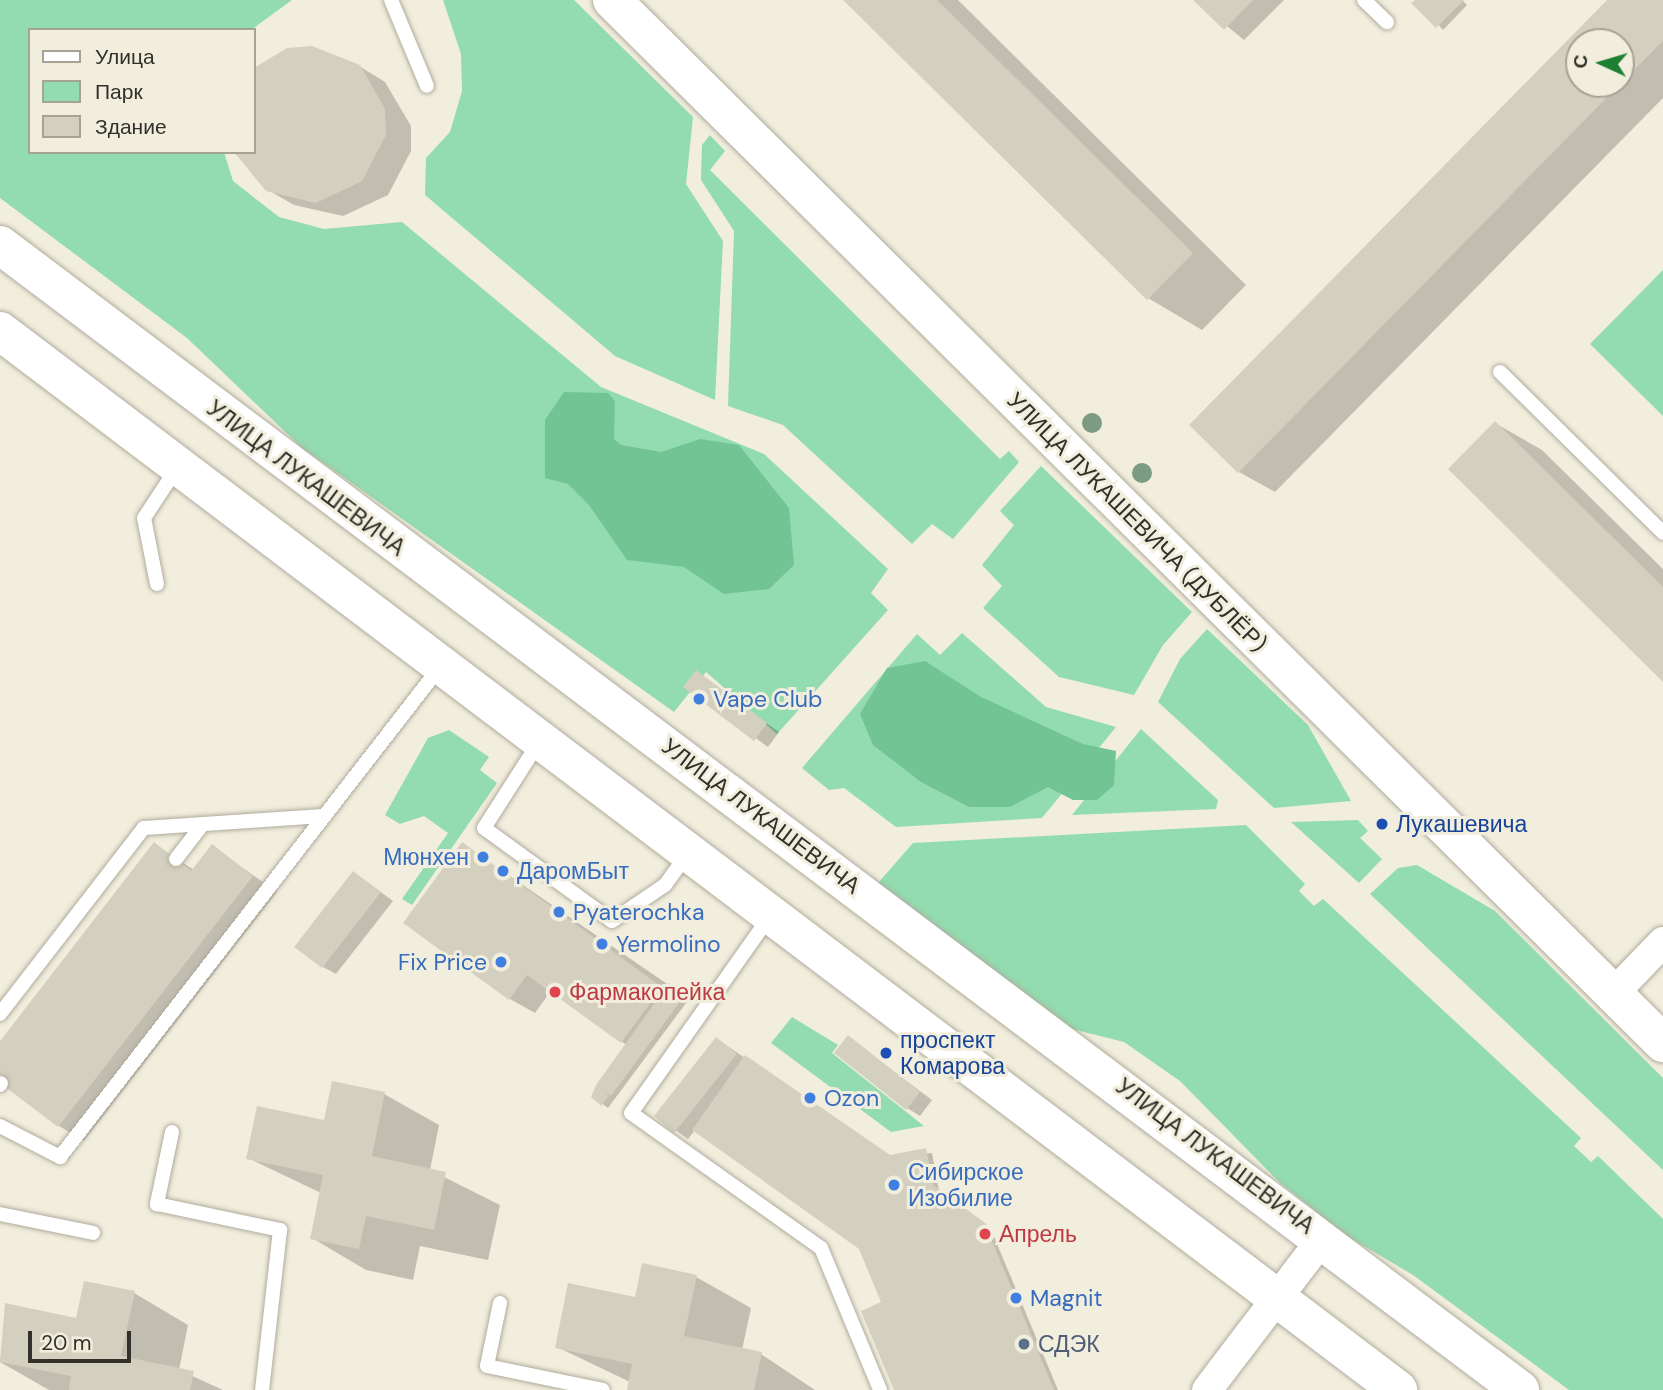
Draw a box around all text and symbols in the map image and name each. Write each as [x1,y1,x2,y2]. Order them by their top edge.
legend [28,28,256,154]
north arrow [1565,28,1635,98]
text: Улица [95,43,155,71]
text: С [1568,54,1593,69]
text: Парк [95,78,143,106]
text: Здание [95,113,167,141]
street label: УЛИЦА ЛУКАШЕВИЧА (ДУБЛЁР) [1001,386,1273,658]
street label: УЛИЦА ЛУКАШЕВИЧА [201,394,411,562]
place label: Vape Club [713,685,822,713]
marker: Vape Club [691,691,707,707]
street label: УЛИЦА ЛУКАШЕВИЧА [656,732,866,900]
place label: Лукашевича [1396,810,1527,838]
marker: Лукашевича [1374,816,1390,832]
place label: Мюнхен [383,843,469,871]
marker: Мюнхен [475,849,491,865]
place label: ДаромБыт [517,857,629,885]
marker: ДаромБыт [495,863,511,879]
place label: Pyaterochka [573,898,704,926]
marker: Pyaterochka [551,904,567,920]
place label: Yermolino [616,930,721,958]
marker: Yermolino [594,936,610,952]
place label: Fix Price [398,948,487,976]
marker: Fix Price [493,954,509,970]
place label: Фармакопейка [569,978,725,1006]
marker: Фармакопейка [547,984,563,1000]
place label: проспект Комарова [900,1026,1005,1080]
marker: проспект Комарова [878,1045,894,1061]
street label: УЛИЦА ЛУКАШЕВИЧА [1110,1072,1320,1240]
place label: Ozon [824,1084,879,1112]
marker: Ozon [802,1090,818,1106]
place label: Сибирское Изобилие [908,1158,1024,1212]
marker: Сибирское Изобилие [886,1177,902,1193]
place label: Апрель [999,1220,1077,1248]
marker: Апрель [977,1226,993,1242]
place label: Magnit [1030,1284,1102,1312]
marker: Magnit [1008,1290,1024,1306]
scale bar [32,1316,135,1360]
text: 20 m [41,1329,92,1357]
place label: СДЭК [1038,1330,1100,1358]
marker: СДЭК [1016,1336,1032,1352]

